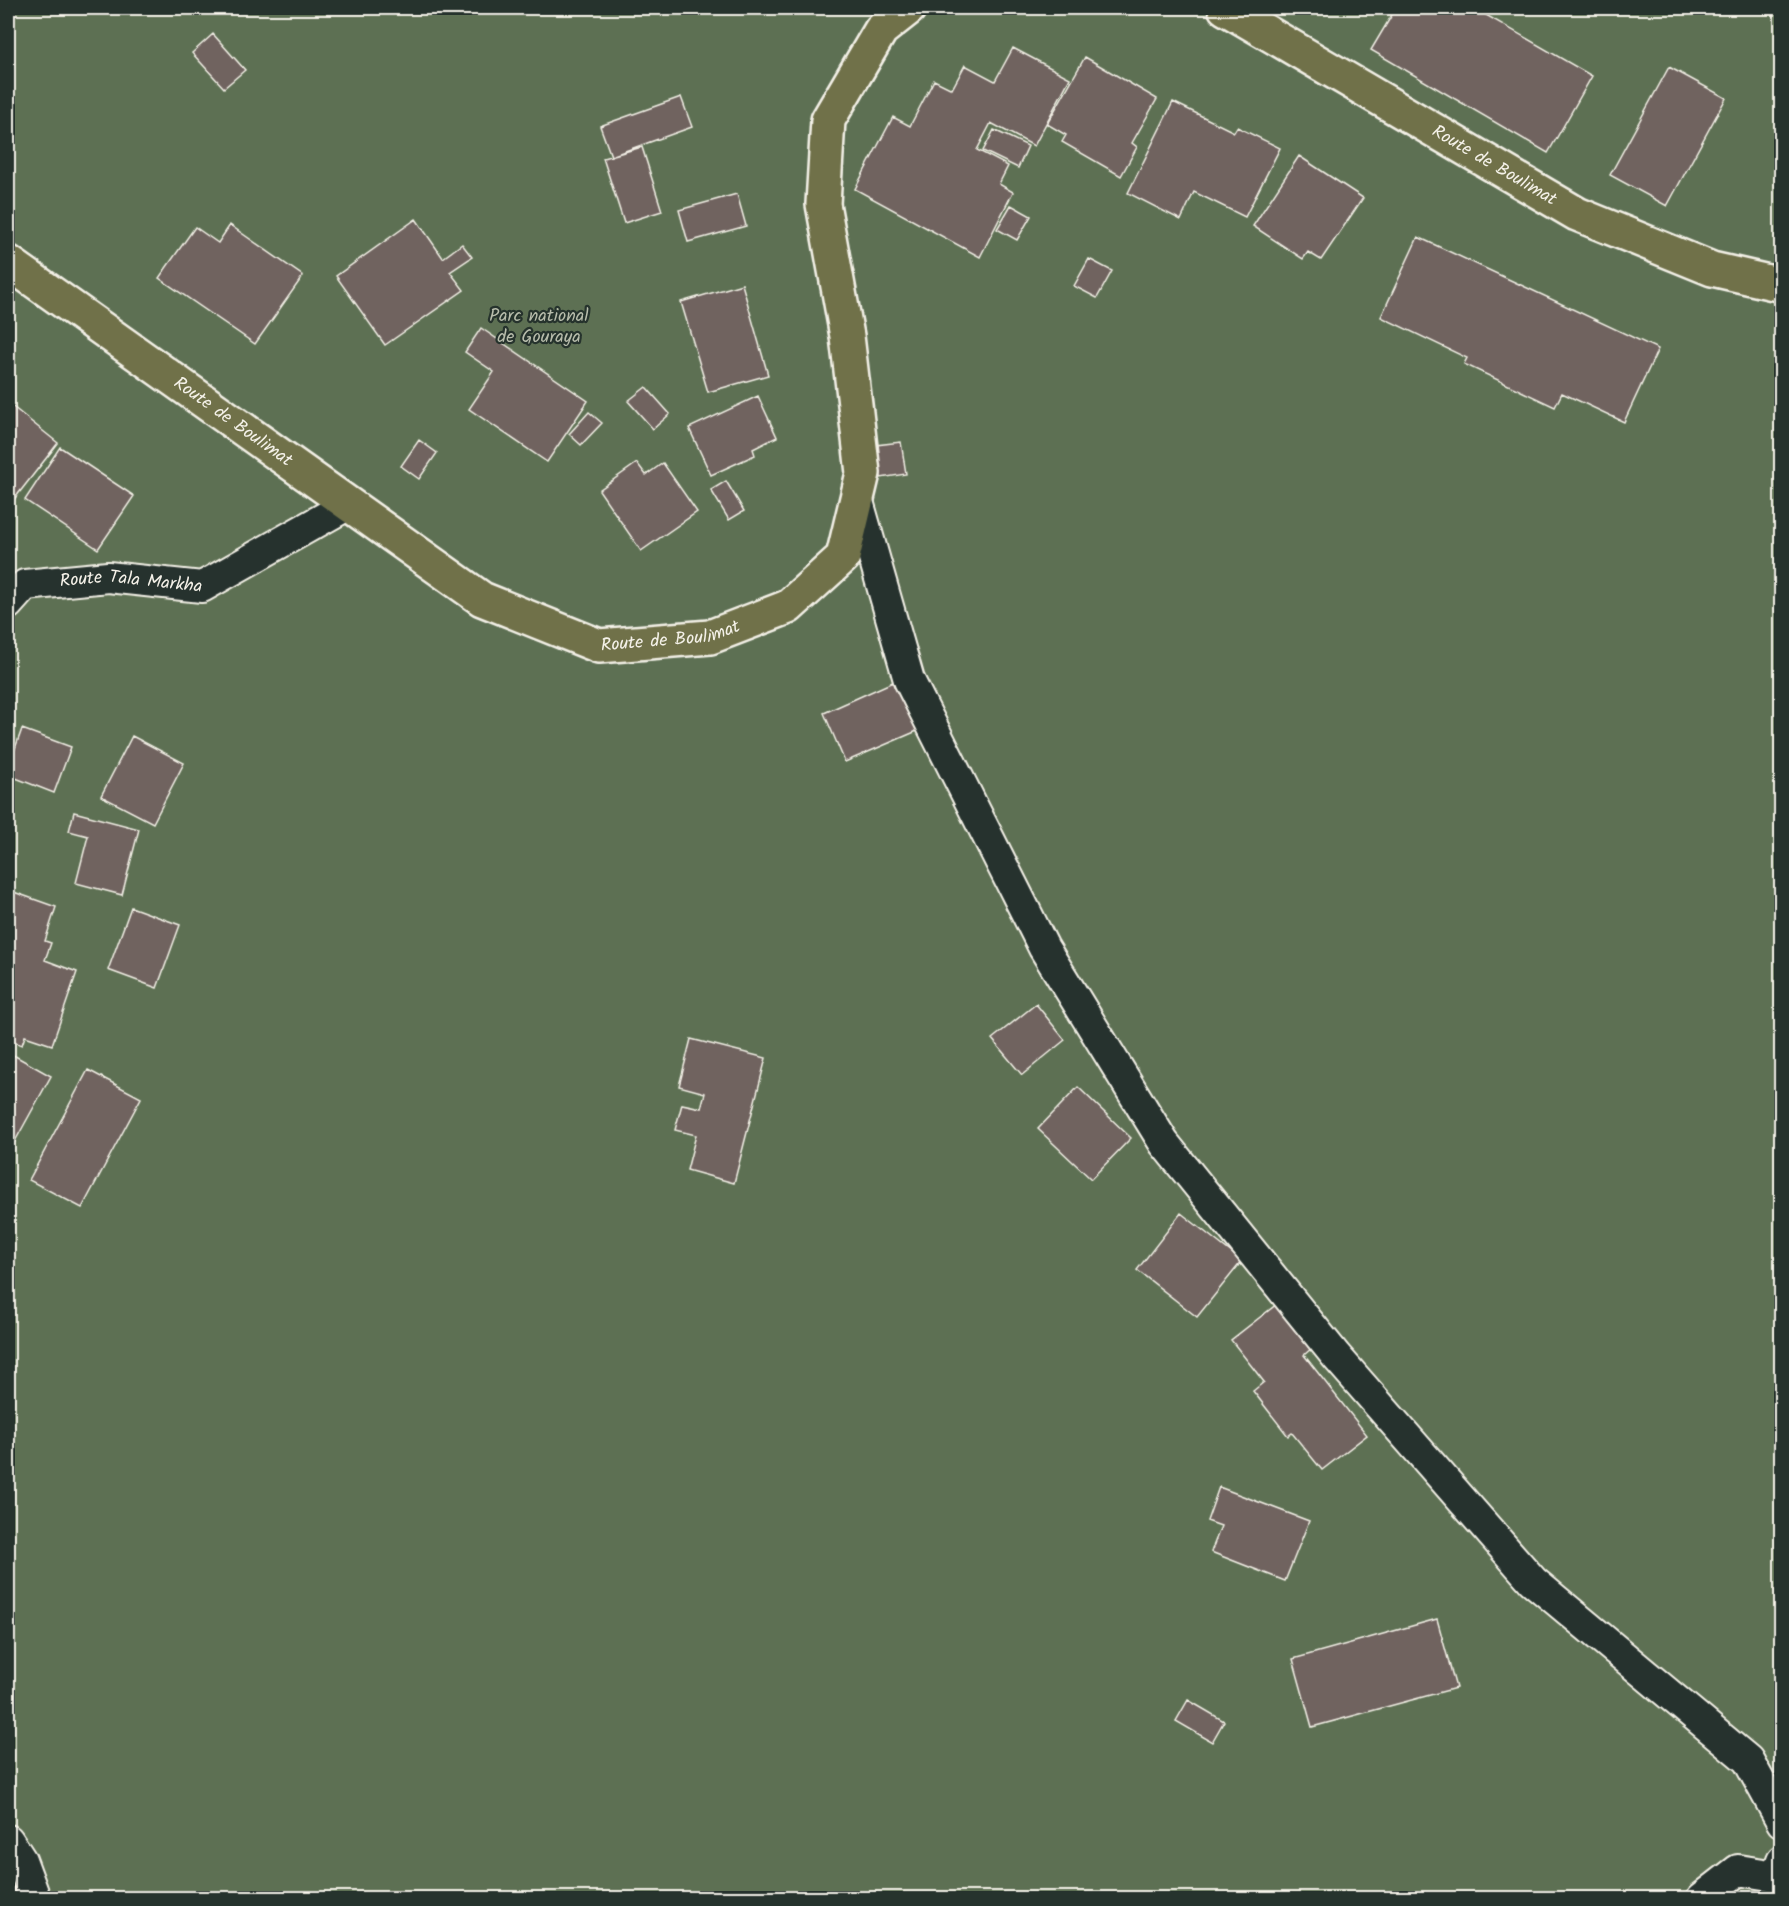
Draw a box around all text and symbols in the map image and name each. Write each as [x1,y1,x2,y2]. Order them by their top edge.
street label: Route de Boulimat [1426,118,1563,214]
park label: Parc national de Gouraya [489,302,589,352]
street label: Route de Boulimat [167,369,300,475]
street label: Route Tala Markha [58,562,204,601]
street label: Route de Boulimat [600,612,745,660]

